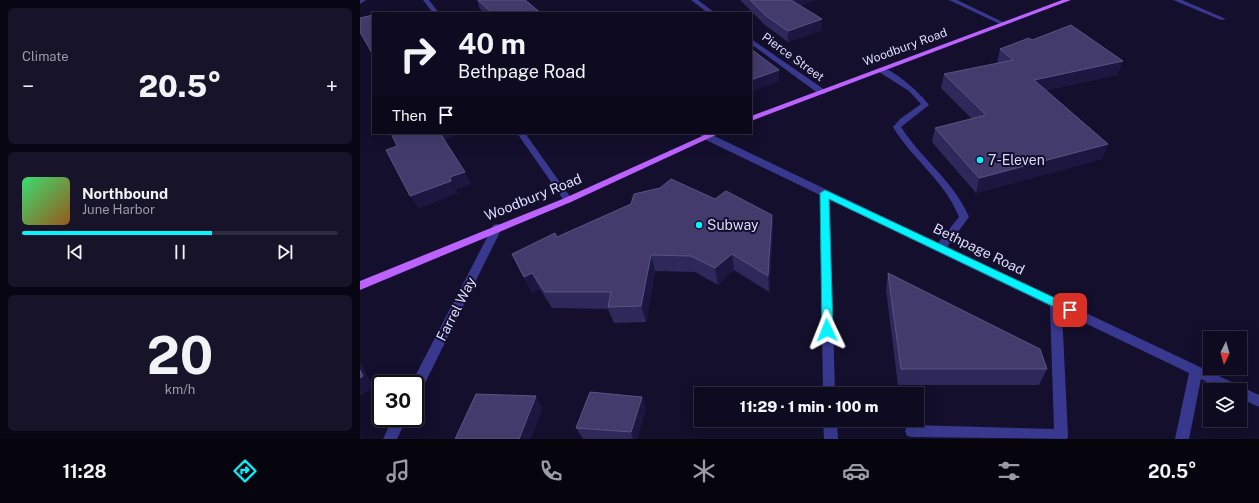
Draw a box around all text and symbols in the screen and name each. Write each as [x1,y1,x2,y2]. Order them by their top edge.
street label: Woodbury Road [861,25,949,69]
text: 40 m [458,27,526,60]
icon: right [392,28,444,80]
street label: Pierce Street [759,30,827,84]
text: Climate [22,49,69,64]
text: Bethpage Road [458,61,586,82]
text: 20.5° [138,68,222,104]
text: − [22,73,34,99]
text: + [326,73,338,99]
icon: arrive [435,104,457,126]
text: Then [392,107,427,124]
place label: 7-Eleven [988,152,1045,168]
marker: 7-Eleven [975,155,985,165]
street label: Woodbury Road [482,170,584,224]
text: Northbound [82,185,168,202]
text: June Harbor [82,202,155,217]
place label: Subway [707,217,759,233]
marker: Subway [694,220,704,230]
street label: Bethpage Road [931,220,1027,278]
icon: previous [64,241,86,263]
icon: pause [169,241,191,263]
icon: next [274,241,296,263]
street label: Farrel Way [433,274,479,344]
pin [1053,293,1087,327]
icon: arrive [1059,299,1081,321]
position arrow [806,309,848,351]
text: 20 [147,325,213,386]
north arrow [1203,331,1247,375]
map controls [1203,331,1247,427]
speed limit sign: 30 [372,375,424,427]
text: km/h [165,382,195,397]
button: layers [1203,383,1247,427]
text: 11:29 · 1 min · 100 m [740,398,878,415]
icon: directions [231,457,259,485]
icon: music [384,457,412,485]
icon: phone [537,457,565,485]
icon: climate [690,457,718,485]
icon: car [842,457,870,485]
icon: filters [995,457,1023,485]
text: 11:28 [62,461,107,482]
text: 20.5° [1148,461,1197,482]

